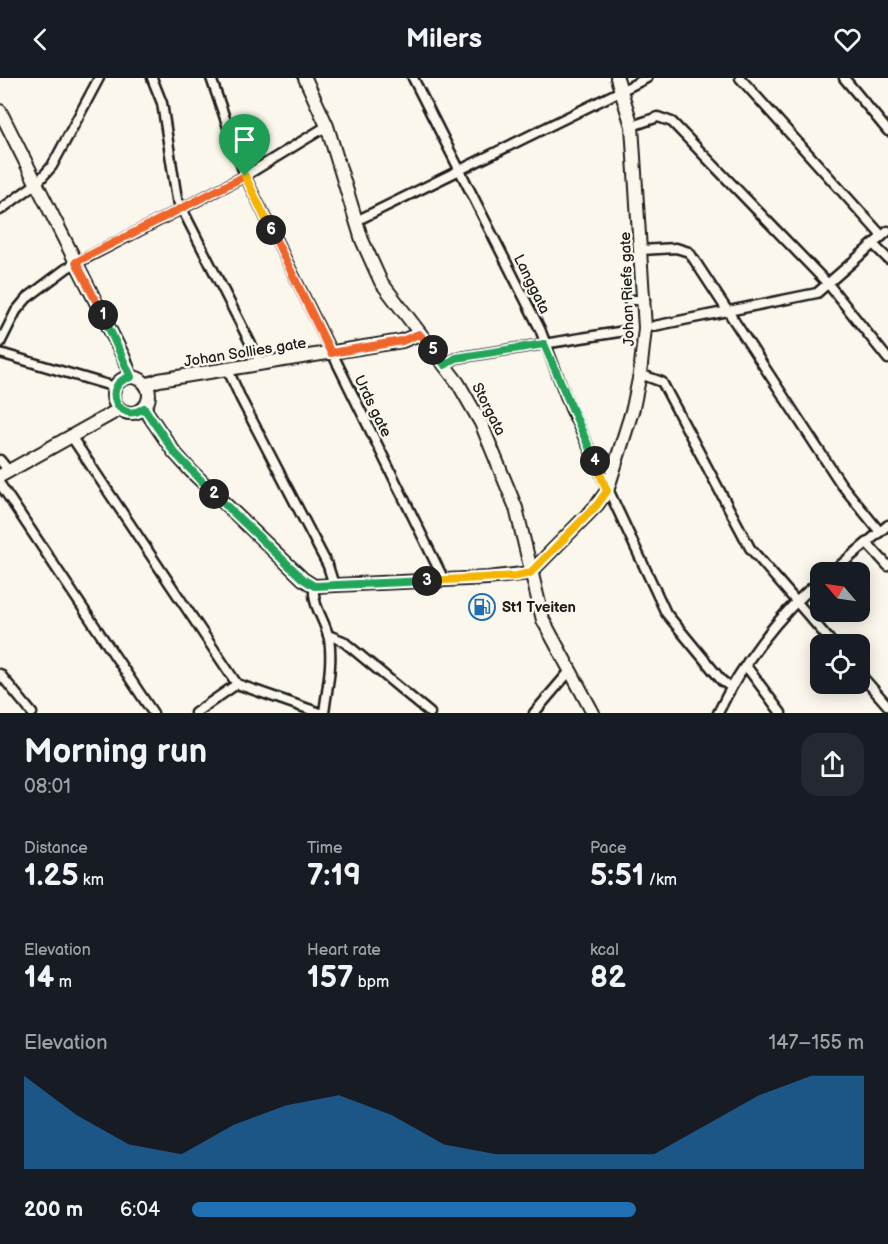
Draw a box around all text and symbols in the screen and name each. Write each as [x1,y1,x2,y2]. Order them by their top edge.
icon: back [24,23,57,56]
text: Milers [406,23,482,55]
icon: heart [831,23,864,56]
pin [219,114,270,176]
icon: arrive [228,123,261,156]
pin: 6 [256,215,286,245]
text: 6 [266,220,276,239]
street label: Johan Riefs gate [616,231,639,346]
street label: Langgata [509,251,554,317]
pin: 1 [88,300,118,330]
text: 1 [100,305,106,324]
street label: Johan Sollies gate [183,333,308,372]
pin: 5 [418,335,448,365]
text: 5 [428,340,438,359]
street label: Urds gate [349,372,396,440]
street label: Storgata [467,380,510,439]
pin: 4 [580,446,610,476]
text: 4 [590,451,600,470]
pin: 2 [199,479,229,509]
text: 2 [209,484,219,503]
north arrow [810,562,870,622]
map controls [810,562,870,694]
pin: 3 [412,566,442,596]
text: 3 [422,571,432,590]
fuel station icon: St1 Tveiten [467,592,497,622]
place label: St1 Tveiten [502,598,576,617]
button: locate [810,634,870,694]
text: Morning run [24,732,207,772]
button: share [801,733,864,796]
text: 08:01 [24,775,71,799]
text: Distance [24,839,88,858]
text: Time [307,839,342,858]
text: Pace [590,839,626,858]
text: 1.25 [24,858,79,894]
text: 7:19 [307,858,361,894]
text: 5:51 [590,858,644,894]
text: km [79,871,104,890]
text: /km [644,871,677,890]
text: Elevation [24,941,91,960]
text: Heart rate [307,941,381,960]
text: kcal [590,941,619,960]
text: 14 [24,960,54,996]
text: 157 [307,960,354,996]
text: 82 [590,960,626,996]
text: m [54,973,72,992]
text: bpm [354,973,389,992]
text: Elevation [24,1031,107,1055]
text: 147–155 m [768,1031,864,1055]
text: 200 m [24,1198,83,1222]
text: 6:04 [120,1198,160,1222]

